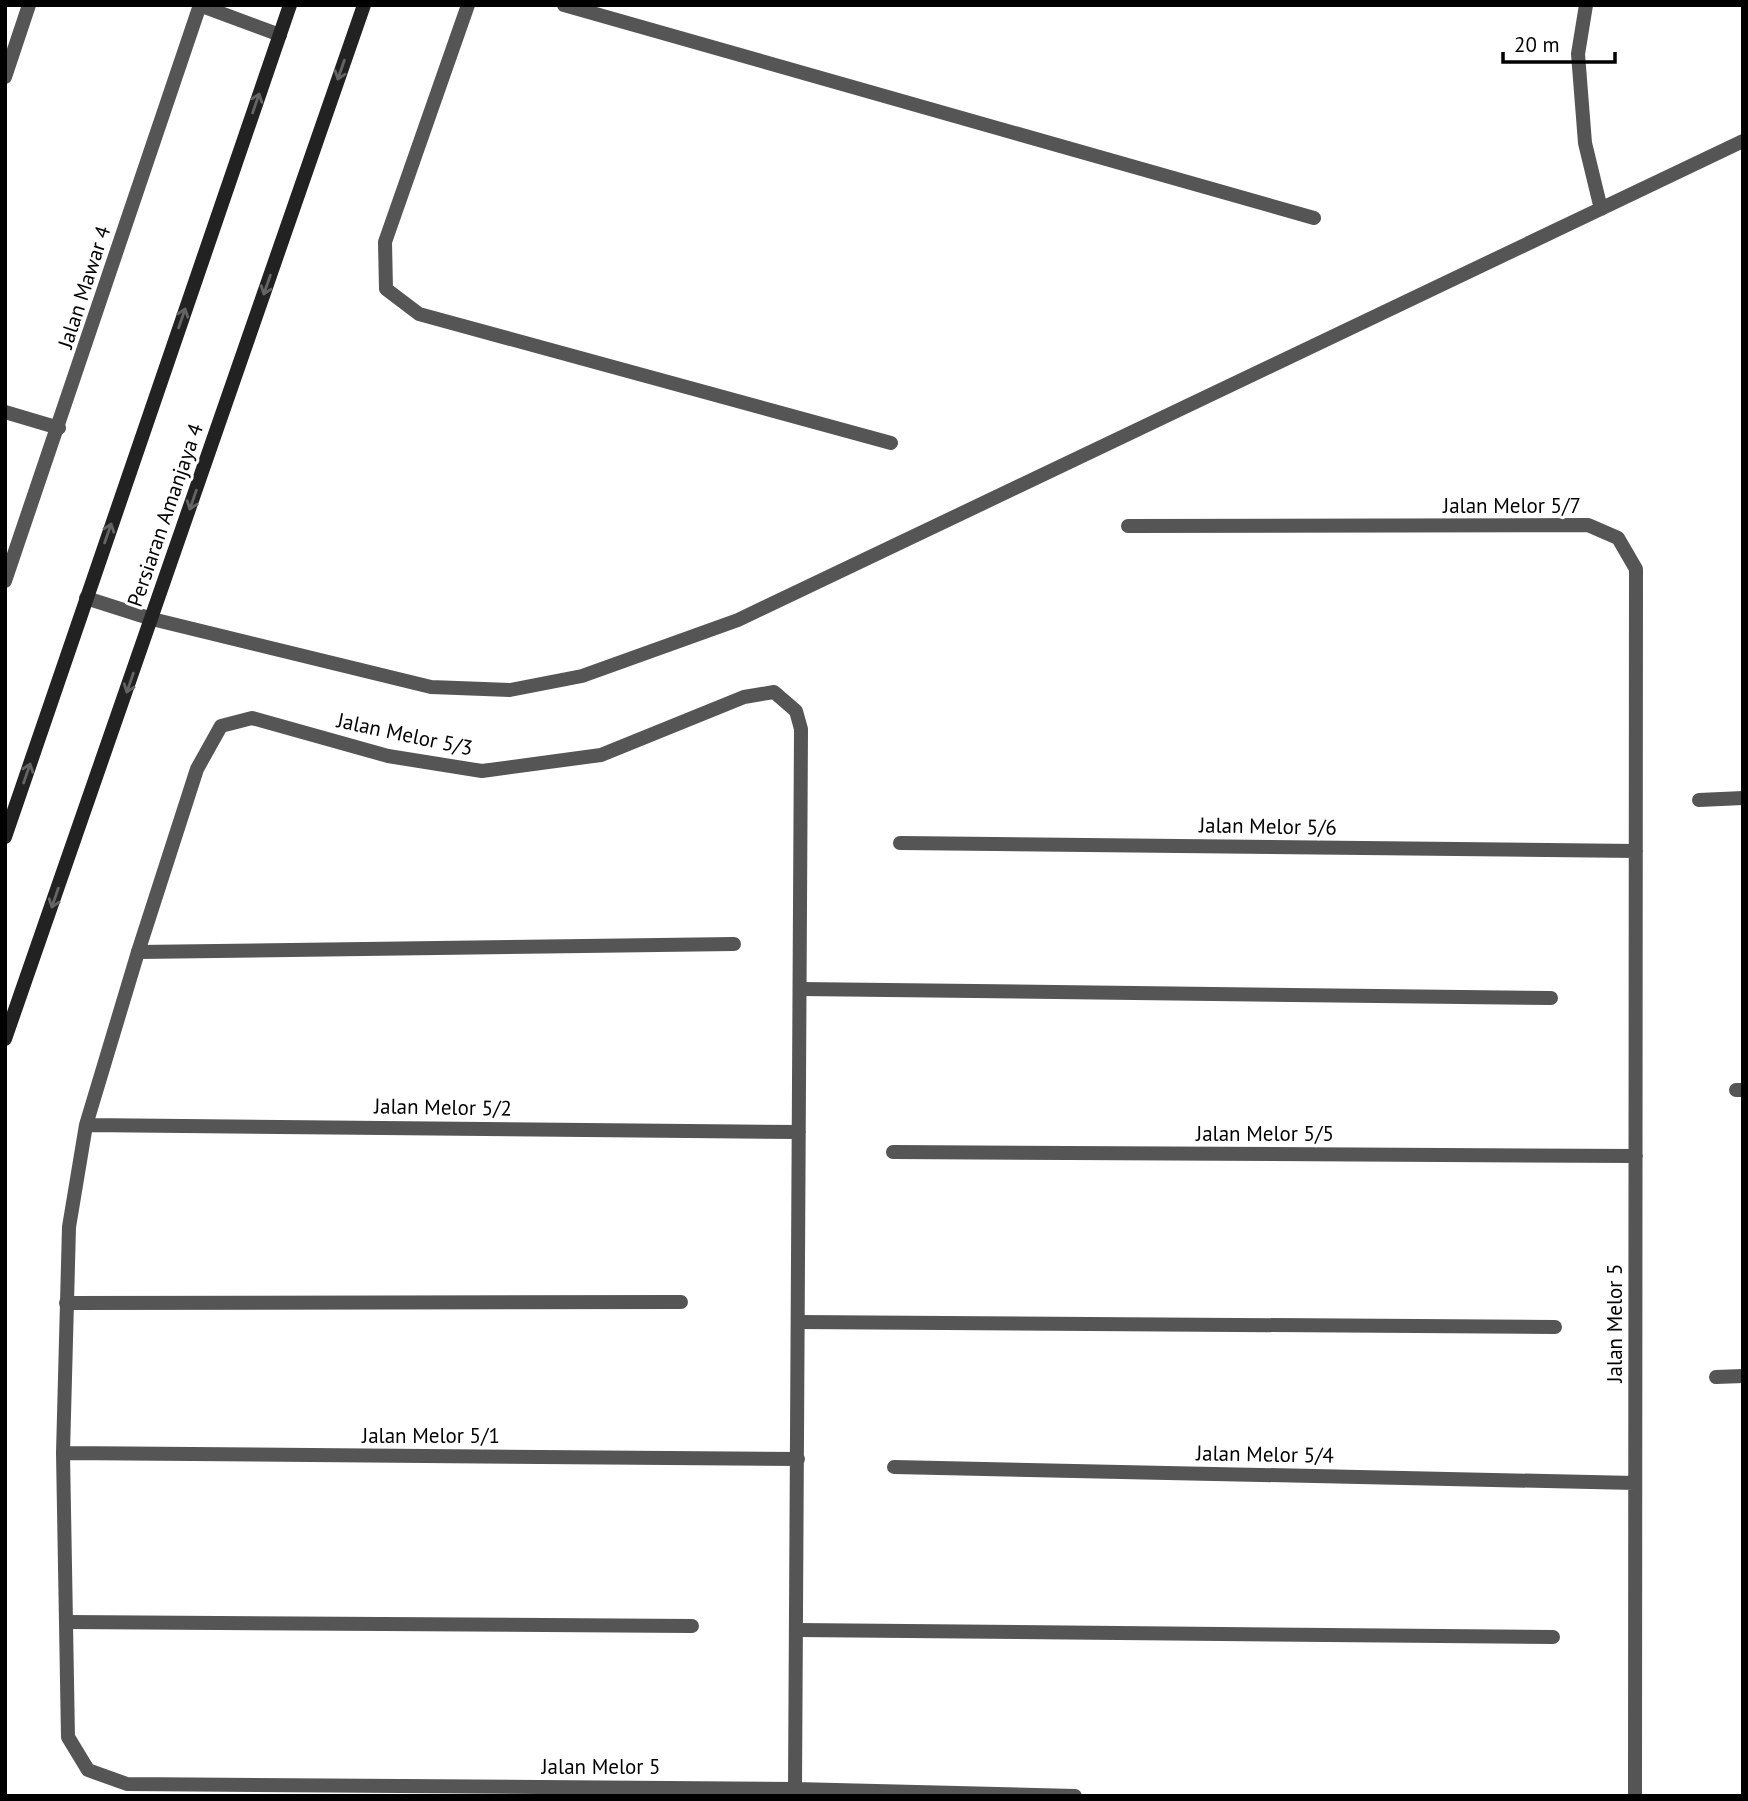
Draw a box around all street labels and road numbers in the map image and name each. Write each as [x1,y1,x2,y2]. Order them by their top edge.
street label: Jalan Mawar 4 [51,222,117,353]
street label: Persiaran Amanjaya 4 [121,420,209,610]
street label: Jalan Melor 5/7 [1442,492,1581,519]
street label: Jalan Melor 5/3 [334,706,475,762]
street label: Jalan Melor 5/6 [1198,811,1337,841]
street label: Jalan Melor 5/2 [373,1092,512,1122]
street label: Jalan Melor 5/5 [1195,1120,1334,1147]
street label: Jalan Melor 5 [1601,1263,1628,1384]
street label: Jalan Melor 5/1 [361,1422,500,1449]
street label: Jalan Melor 5/4 [1195,1439,1334,1469]
street label: Jalan Melor 5 [540,1753,661,1780]

